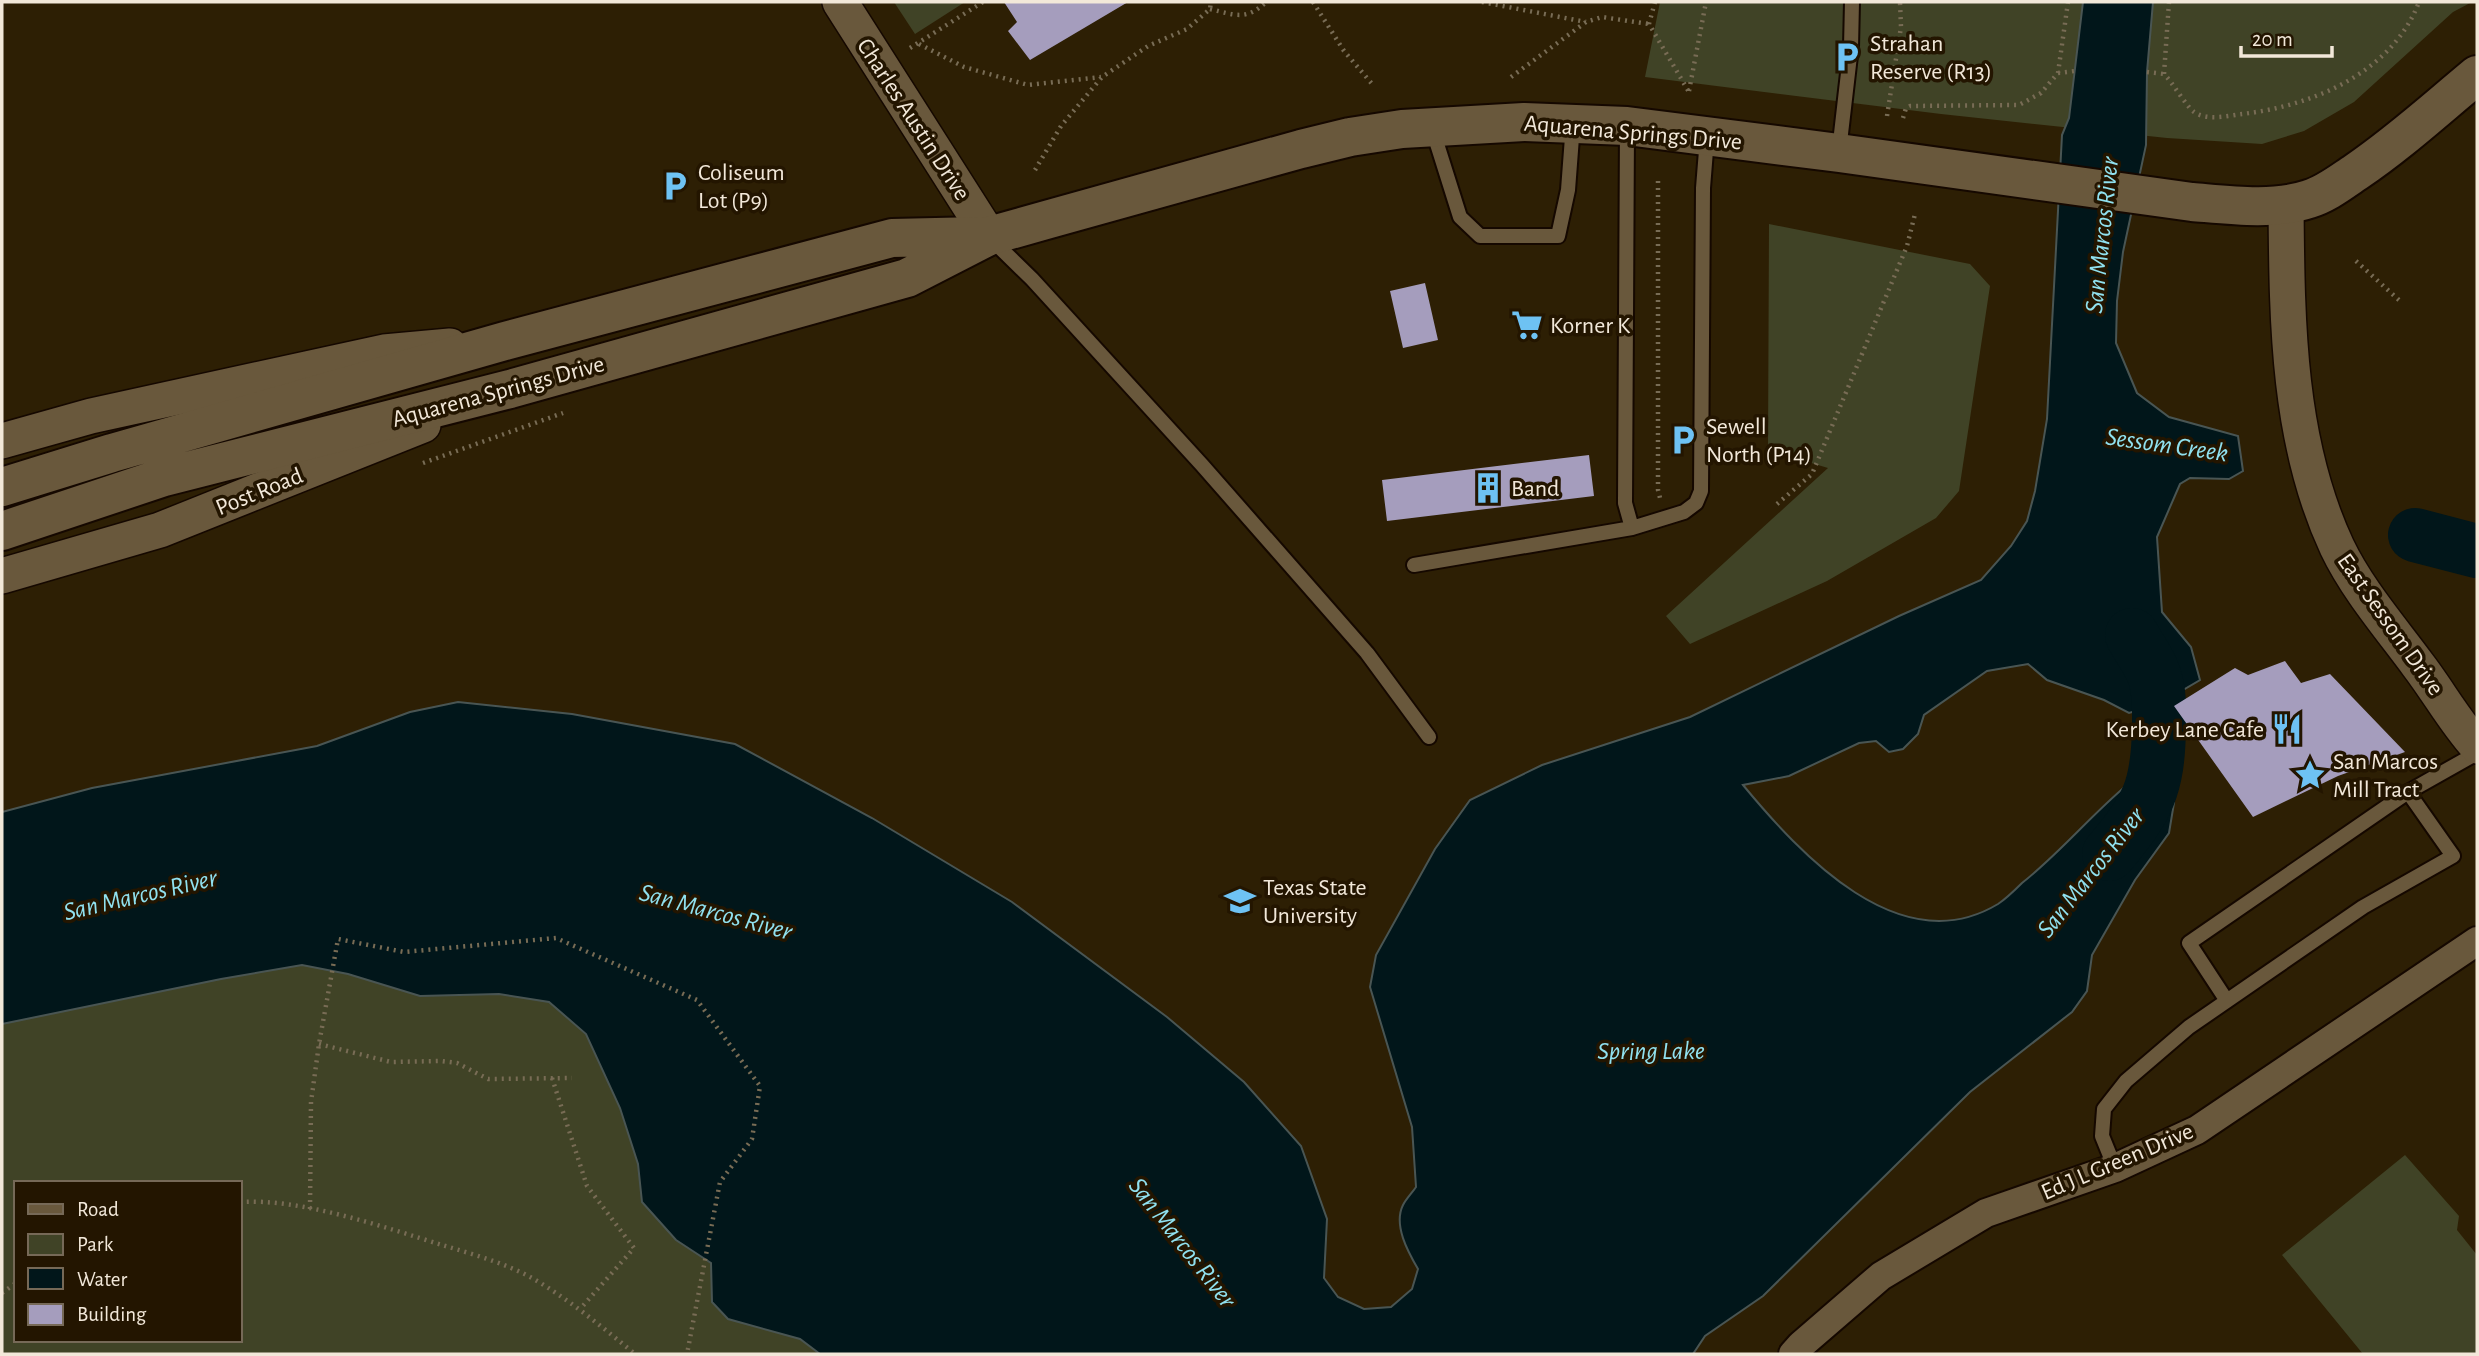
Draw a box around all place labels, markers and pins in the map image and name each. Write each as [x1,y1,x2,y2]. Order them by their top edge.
place label: Strahan Reserve (R13) [1870,32,1992,84]
parking icon: Strahan Reserve (R13) [1830,40,1864,74]
place label: Coliseum Lot (P9) [698,161,785,213]
parking icon: Coliseum Lot (P9) [658,169,692,203]
supermarket icon: Korner K [1510,308,1544,342]
place label: Korner K [1550,314,1631,338]
place label: Sewell North (P14) [1706,415,1812,467]
parking icon: Sewell North (P14) [1666,423,1700,457]
building icon: Band [1471,471,1505,505]
place label: Band [1511,477,1560,501]
restaurant icon: Kerbey Lane Cafe [2270,712,2304,746]
place label: Kerbey Lane Cafe [2106,718,2264,742]
place label: San Marcos Mill Tract [2333,750,2438,802]
place icon: San Marcos Mill Tract [2293,758,2327,792]
place label: Texas State University [1263,876,1367,928]
school or university icon: Texas State University [1223,884,1257,918]

